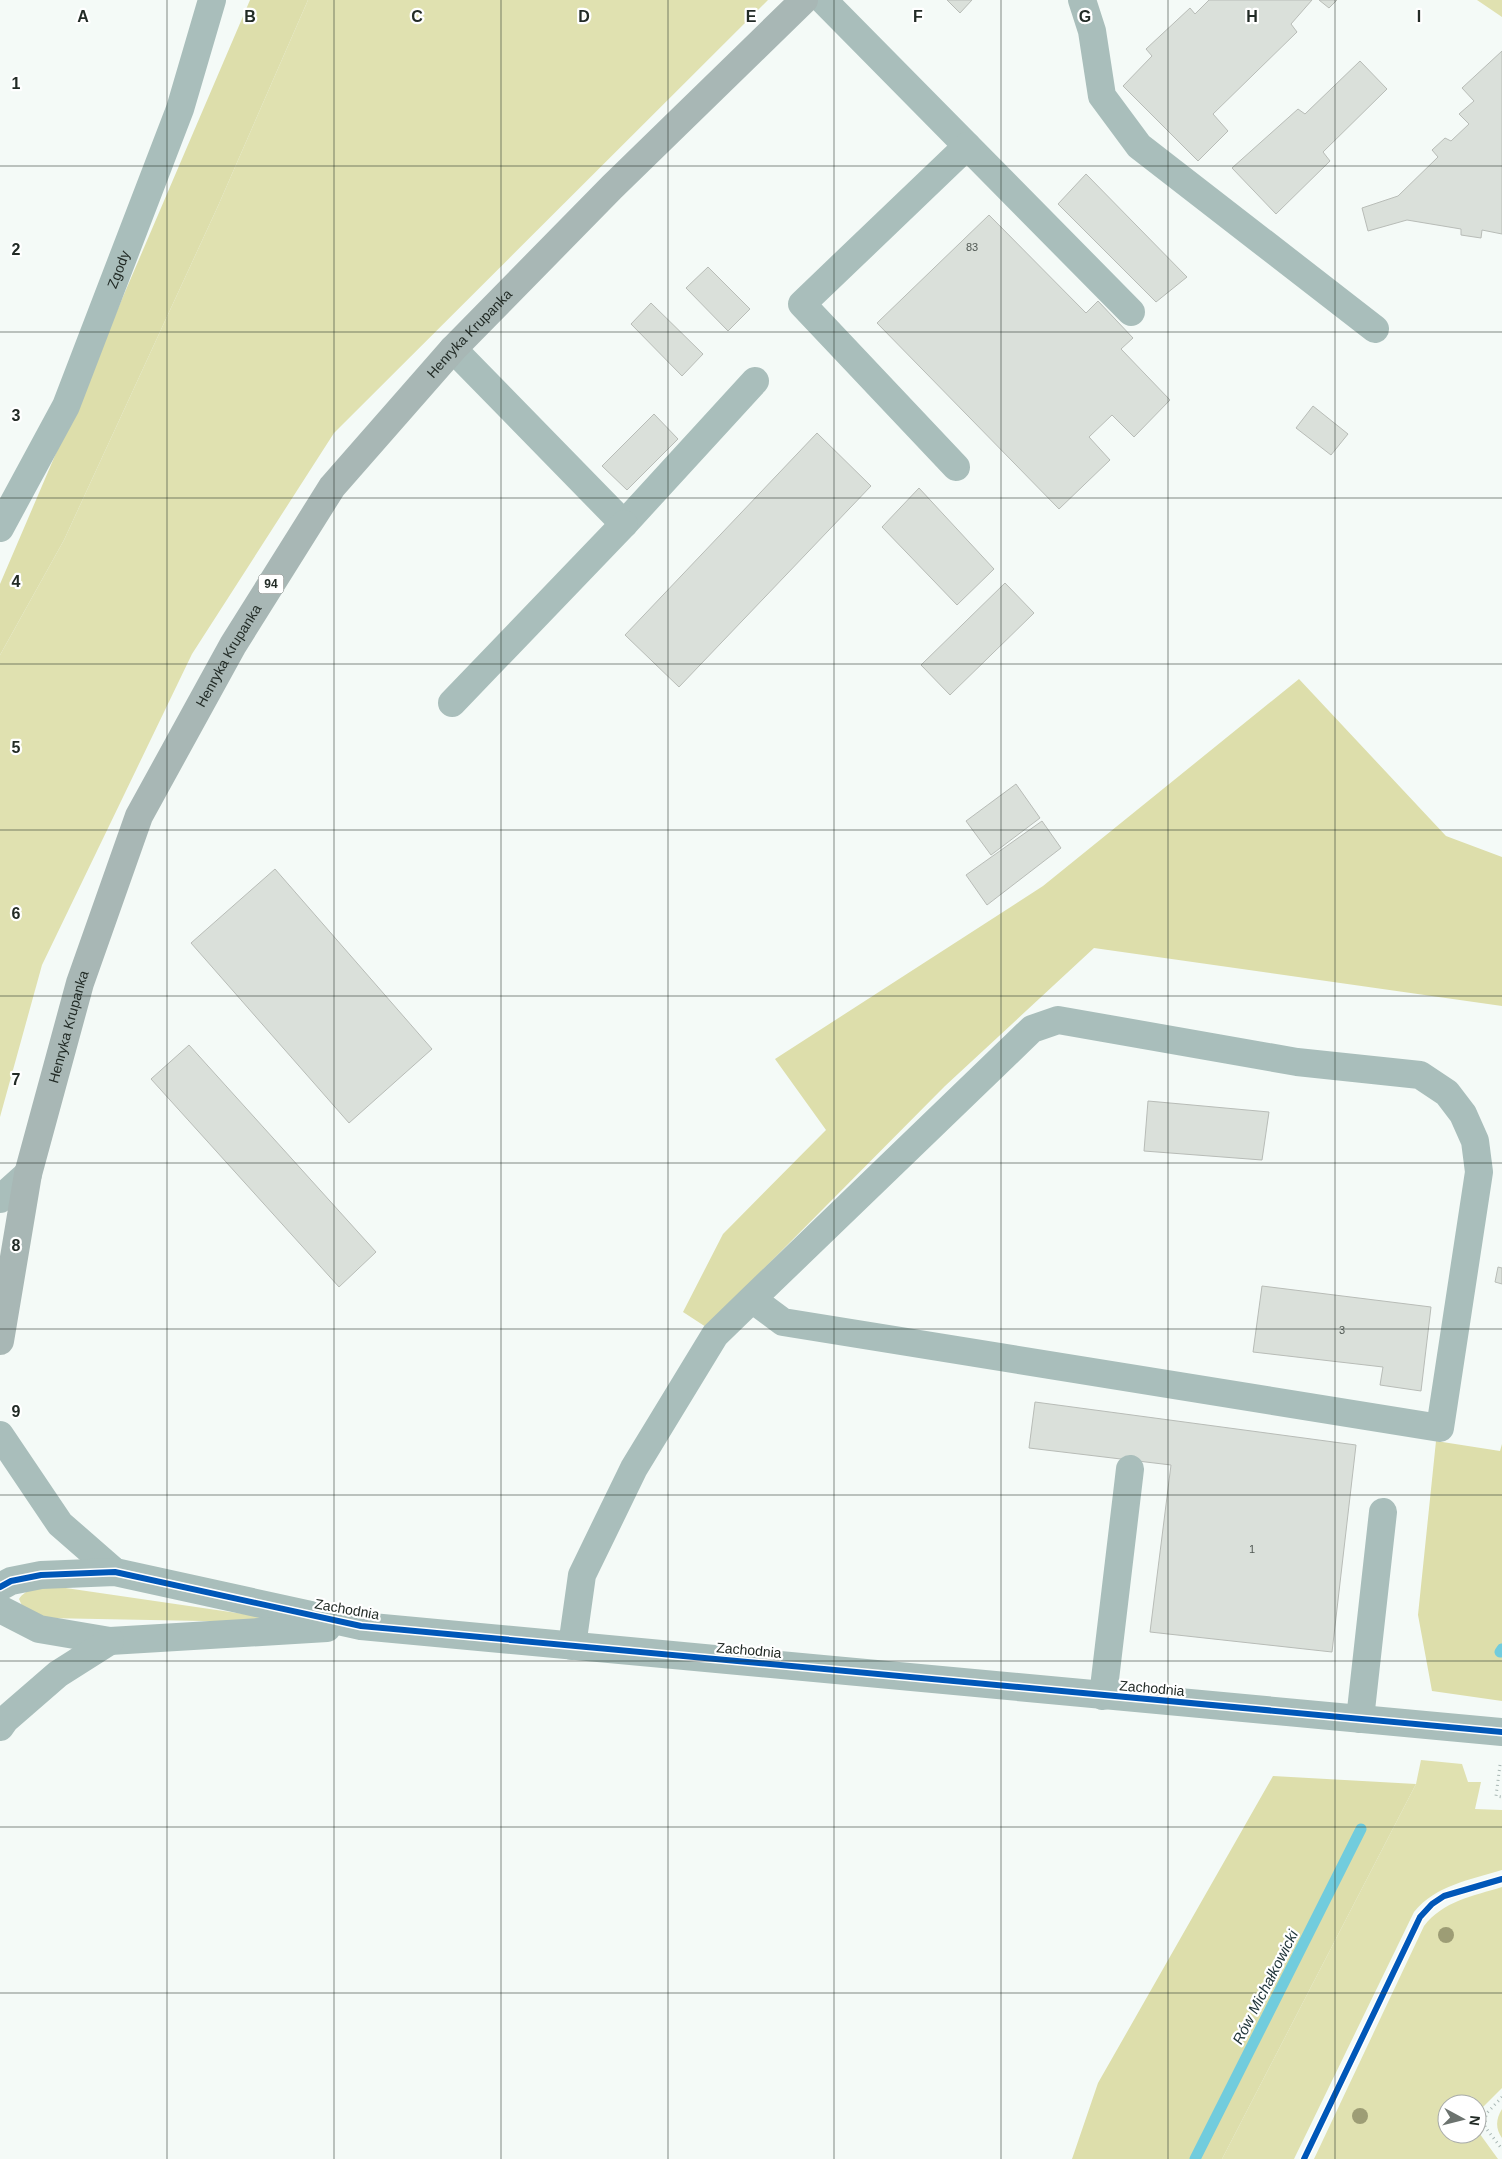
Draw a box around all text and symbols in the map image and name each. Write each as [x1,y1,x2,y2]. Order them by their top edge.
text: A [77,8,89,25]
text: B [244,8,256,25]
text: C [411,8,423,25]
text: D [578,8,590,25]
text: E [746,8,757,25]
text: F [913,8,923,25]
text: G [1079,8,1091,25]
text: H [1246,8,1258,25]
text: I [1417,8,1421,25]
text: 1 [12,75,21,92]
text: 2 [12,241,21,258]
house number: 83 [966,241,978,253]
street label: Zgody [104,248,133,290]
street label: Henryka Krupanka [424,286,515,381]
text: 3 [12,407,21,424]
text: 4 [12,573,21,590]
road number: 94 [258,574,284,594]
street label: Henryka Krupanka [192,601,265,710]
text: 5 [12,739,21,756]
text: 6 [12,905,21,922]
street label: Henryka Krupanka [45,968,92,1085]
text: 7 [12,1071,21,1088]
text: 8 [12,1237,21,1254]
house number: 3 [1339,1324,1345,1336]
text: 9 [12,1403,21,1420]
house number: 1 [1249,1543,1255,1555]
street label: Zachodnia [313,1595,381,1623]
street label: Zachodnia [716,1639,782,1661]
street label: Zachodnia [1119,1677,1185,1699]
water label: Rów Michałkowicki [1229,1926,1301,2047]
north arrow [1437,2094,1487,2144]
text: N [1466,2115,1483,2127]

